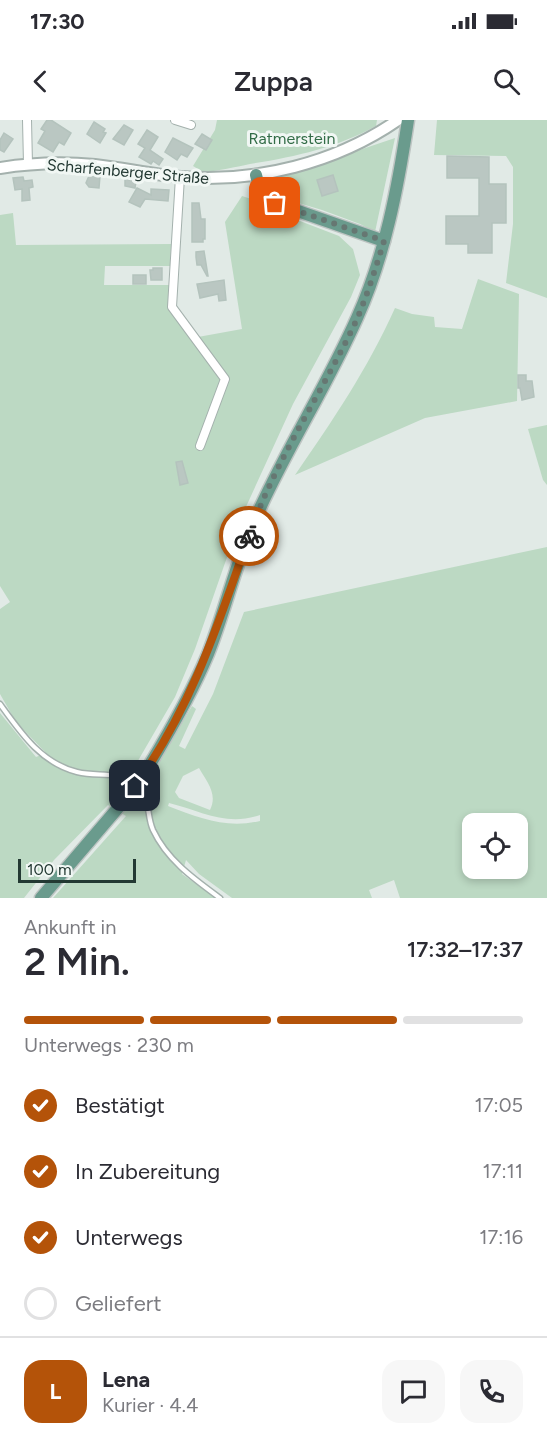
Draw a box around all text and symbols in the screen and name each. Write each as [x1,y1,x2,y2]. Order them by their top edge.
text: 17:30 [30,8,85,35]
icon: back [24,65,57,98]
text: Zuppa [234,65,313,98]
icon: search [490,65,523,98]
park label: Ratmerstein [249,129,335,148]
street label: Scharfenberger Straße [46,155,210,188]
pin [249,177,300,228]
icon: bag [258,186,291,219]
courier [219,506,279,566]
icon: bike [233,520,266,553]
pin [109,760,160,811]
icon: home [118,769,151,802]
map controls [462,813,528,879]
button: locate [462,813,528,879]
scale bar [18,856,136,884]
text: 100 m [27,860,72,879]
text: Ankunft in [24,915,116,939]
text: 17:32–17:37 [407,936,523,963]
text: 2 Min. [24,938,130,985]
text: Unterwegs · 230 m [24,1033,194,1057]
icon: check [24,1089,57,1122]
text: Bestätigt [75,1092,165,1119]
text: 17:05 [475,1093,523,1117]
icon: check [24,1155,57,1188]
text: In Zubereitung [75,1158,220,1185]
text: 17:11 [482,1159,523,1183]
icon: check [24,1221,57,1254]
text: Unterwegs [75,1224,183,1251]
text: 17:16 [479,1225,523,1249]
text: Geliefert [75,1290,162,1317]
button: chat [382,1360,445,1423]
button: phone [460,1360,523,1423]
text: Lena [102,1366,150,1393]
text: L [50,1378,61,1405]
text: Kurier · 4.4 [102,1393,198,1417]

